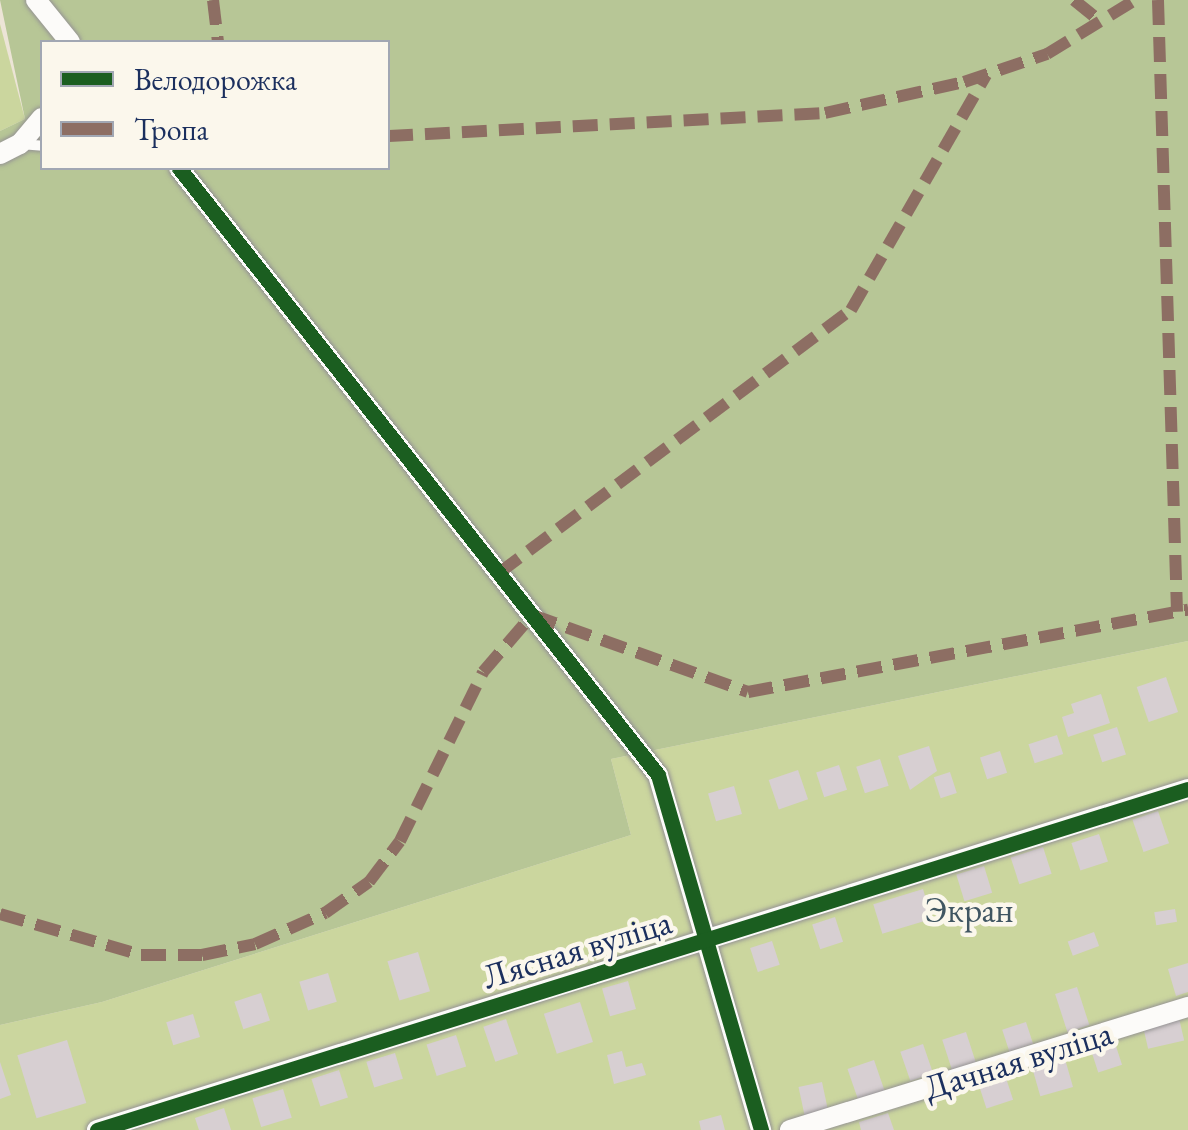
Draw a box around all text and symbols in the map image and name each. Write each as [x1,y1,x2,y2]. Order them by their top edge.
legend [40,40,390,170]
text: Велодорожка [134,60,297,99]
text: Тропа [134,110,209,149]
park label: Экран [924,889,1014,931]
street label: Лясная вуліца [478,900,676,998]
street label: Дачная вуліца [919,1011,1117,1109]

